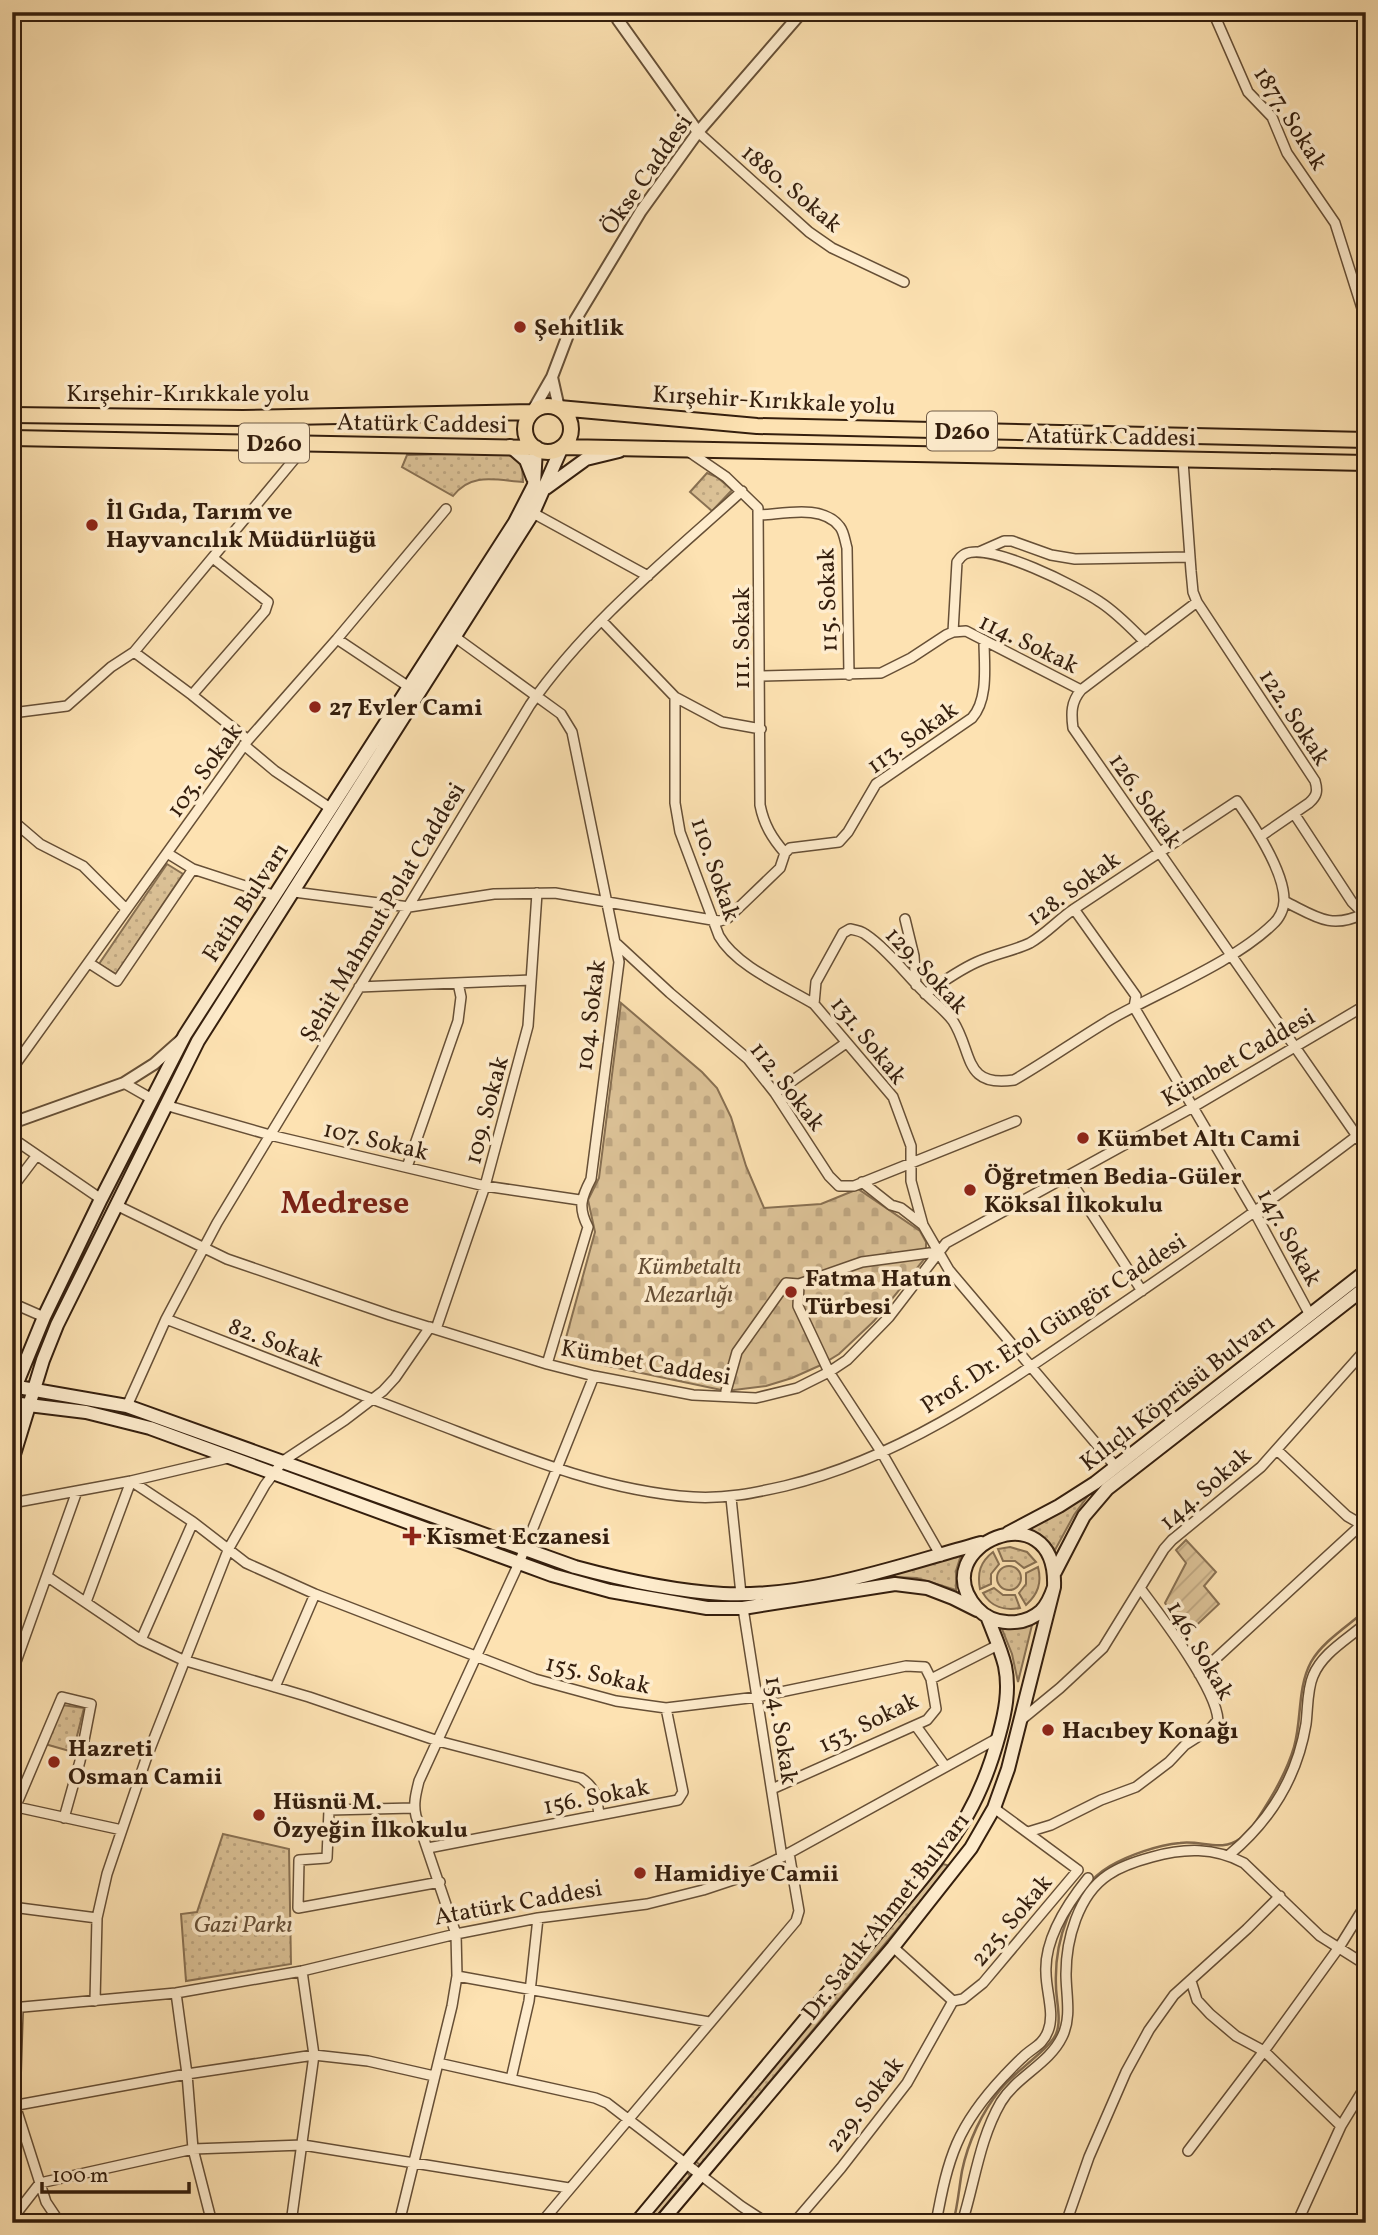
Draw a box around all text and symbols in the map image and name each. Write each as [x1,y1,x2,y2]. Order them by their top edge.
street label: 1877. Sokak [1244,61,1335,178]
street label: Ökse Caddesi [593,108,702,243]
street label: 1880. Sokak [733,137,849,242]
place label: Şehitlik [534,312,624,346]
marker: Şehitlik [512,319,528,335]
street label: Kırşehir-Kırıkkale yolu [66,378,310,412]
street label: Kırşehir-Kırıkkale yolu [651,379,896,425]
street label: Atatürk Caddesi [337,407,507,443]
road number: D260 [927,412,997,450]
street label: Atatürk Caddesi [1026,420,1196,456]
road number: D260 [239,424,309,462]
place label: İl Gıda, Tarım ve Hayvancılık Müdürlüğü [106,496,377,558]
marker: İl Gıda, Tarım ve Hayvancılık Müdürlüğü [84,517,100,533]
street label: 115. Sokak [810,547,848,653]
street label: 111. Sokak [726,587,760,689]
street label: 114. Sokak [972,606,1084,684]
street label: 122. Sokak [1249,663,1337,773]
place label: 27 Evler Cami [329,692,483,726]
street label: 113. Sokak [861,694,966,783]
marker: 27 Evler Cami [307,699,323,715]
street label: 103. Sokak [160,717,252,826]
street label: 126. Sokak [1099,747,1189,855]
street label: Şehit Mahmut Polat Caddesi [293,777,475,1049]
street label: 110. Sokak [681,813,748,926]
street label: Fatih Bulvarı [195,837,298,969]
street label: 128. Sokak [1020,844,1128,935]
street label: 129. Sokak [876,920,975,1023]
street label: 104. Sokak [568,958,616,1073]
street label: 131. Sokak [821,990,914,1093]
street label: Kümbet Caddesi [1156,1001,1322,1117]
street label: 112. Sokak [740,1035,832,1139]
street label: 109. Sokak [457,1053,519,1168]
street label: 107. Sokak [319,1113,432,1171]
place label: Kümbet Altı Cami [1097,1123,1300,1157]
marker: Kümbet Altı Cami [1075,1130,1091,1146]
place label: Öğretmen Bedia-Güler Köksal İlkokulu [984,1161,1242,1223]
marker: Öğretmen Bedia-Güler Köksal İlkokulu [962,1182,978,1198]
district label: Medrese [281,1183,409,1227]
street label: 147. Sokak [1247,1183,1329,1293]
street label: Prof. Dr. Erol Güngör Caddesi [915,1226,1193,1423]
park label: Kümbetaltı Mezarlığı [637,1251,741,1313]
place label: Fatma Hatun Türbesi [805,1263,952,1325]
marker: Fatma Hatun Türbesi [783,1284,799,1300]
street label: Kılıçlı Köprüsü Bulvarı [1074,1307,1283,1480]
street label: 82. Sokak [223,1310,328,1378]
street label: Kümbet Caddesi [558,1332,733,1396]
street label: 144. Sokak [1153,1440,1260,1539]
place label: Kısmet Eczanesi [426,1521,610,1555]
marker: Kısmet Eczanesi [404,1528,420,1544]
street label: 146. Sokak [1157,1595,1241,1707]
street label: 155. Sokak [542,1647,653,1705]
street label: 154. Sokak [755,1674,805,1787]
street label: 153. Sokak [813,1685,925,1763]
place label: Hacıbey Konağı [1062,1715,1239,1749]
marker: Hacıbey Konağı [1040,1722,1056,1738]
place label: Hazreti Osman Camii [68,1733,222,1795]
marker: Hazreti Osman Camii [46,1754,62,1770]
street label: 156. Sokak [540,1771,652,1825]
place label: Hüsnü M. Özyeğin İlkokulu [273,1786,468,1848]
street label: Dr. Sadık Ahmet Bulvarı [795,1806,979,2028]
marker: Hüsnü M. Özyeğin İlkokulu [251,1807,267,1823]
place label: Hamidiye Camii [654,1858,839,1892]
marker: Hamidiye Camii [632,1865,648,1881]
street label: 225. Sokak [964,1868,1061,1975]
street label: Atatürk Caddesi [432,1872,605,1935]
park label: Gazi Parkı [194,1909,292,1943]
street label: 229. Sokak [818,2050,913,2160]
scale bar [42,2151,189,2195]
text: 100 m [52,2162,109,2191]

